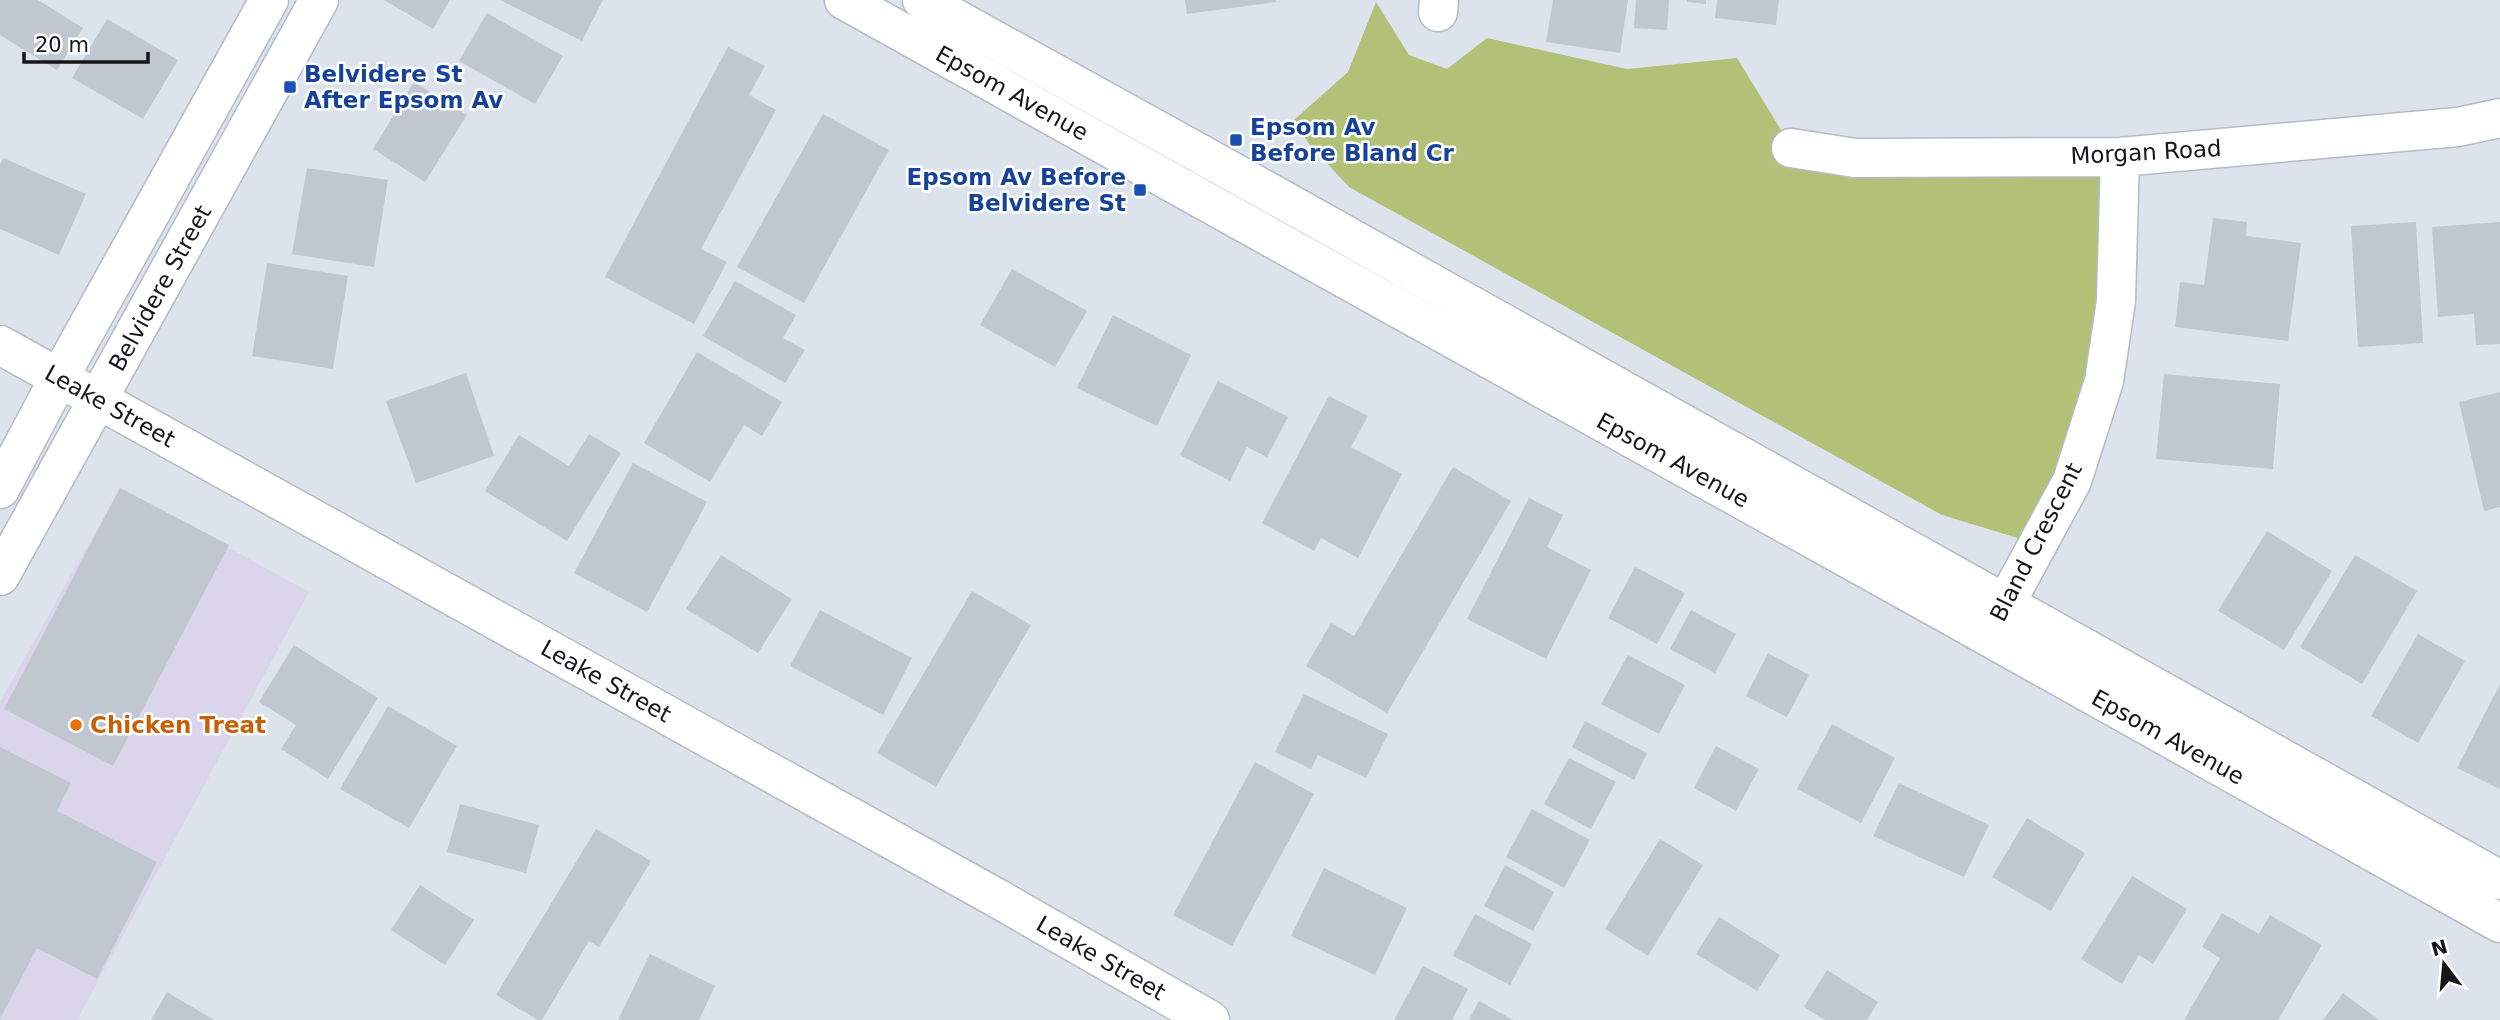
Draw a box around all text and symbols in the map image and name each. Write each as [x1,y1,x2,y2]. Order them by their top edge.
scale bar [24,21,149,65]
text: 20 m [35,33,89,57]
street label: Epsom Avenue [931,40,1093,146]
place label: Belvidere St After Epsom Av [304,61,503,113]
marker: Belvidere St After Epsom Av [282,79,298,95]
place label: Epsom Av Before Bland Cr [1250,114,1455,166]
marker: Epsom Av Before Bland Cr [1228,132,1244,148]
street label: Morgan Road [2070,135,2222,169]
place label: Epsom Av Before Belvidere St [907,164,1126,216]
marker: Epsom Av Before Belvidere St [1132,182,1148,198]
street label: Belvidere Street [104,201,216,375]
street label: Leake Street [40,360,180,452]
street label: Epsom Avenue [1592,407,1754,513]
street label: Bland Crescent [1985,458,2087,626]
street label: Leake Street [536,635,676,727]
street label: Epsom Avenue [2087,684,2249,790]
place label: Chicken Treat [90,712,266,738]
marker: Chicken Treat [68,717,84,733]
street label: Leake Street [1032,911,1170,1005]
north arrow [2409,929,2479,999]
text: N [2429,935,2450,960]

